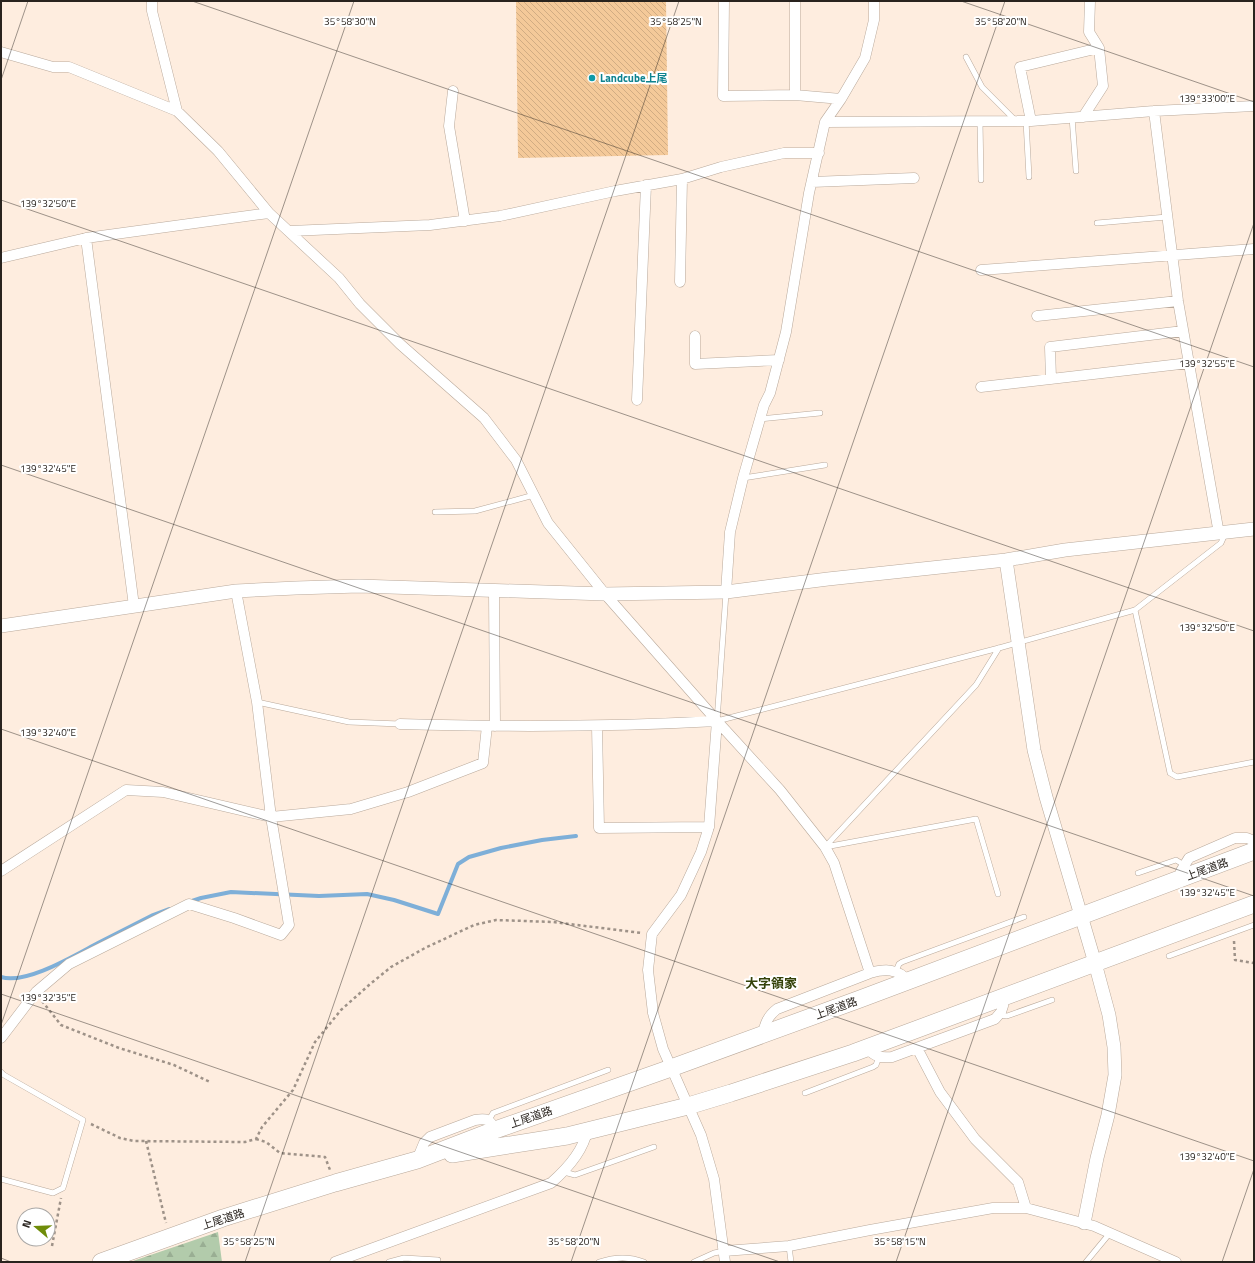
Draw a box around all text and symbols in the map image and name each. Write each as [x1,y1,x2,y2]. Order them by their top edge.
text: 35°58'30"N [324,14,376,29]
text: 35°58'25"N [650,14,702,29]
text: 35°58'20"N [975,14,1027,29]
place label: Landcube上尾 [600,70,668,86]
marker: Landcube上尾 [587,73,597,83]
text: 139°33'00"E [1179,91,1236,106]
text: 139°32'50"E [20,196,77,211]
text: 139°32'55"E [1179,356,1236,371]
text: 139°32'45"E [20,461,77,476]
text: 139°32'50"E [1179,620,1236,635]
text: 139°32'40"E [20,725,77,740]
street label: 上尾道路 [1184,854,1230,884]
text: 139°32'45"E [1179,885,1236,900]
district label: 大字領家 [745,973,797,993]
text: 139°32'35"E [20,990,77,1005]
street label: 上尾道路 [813,993,859,1023]
street label: 上尾道路 [508,1102,554,1132]
text: 139°32'40"E [1179,1149,1236,1164]
street label: 上尾道路 [200,1205,246,1233]
north arrow [16,1207,56,1247]
text: N [18,1218,35,1230]
text: 35°58'25"N [223,1234,275,1249]
text: 35°58'20"N [548,1234,600,1249]
text: 35°58'15"N [874,1234,926,1249]

